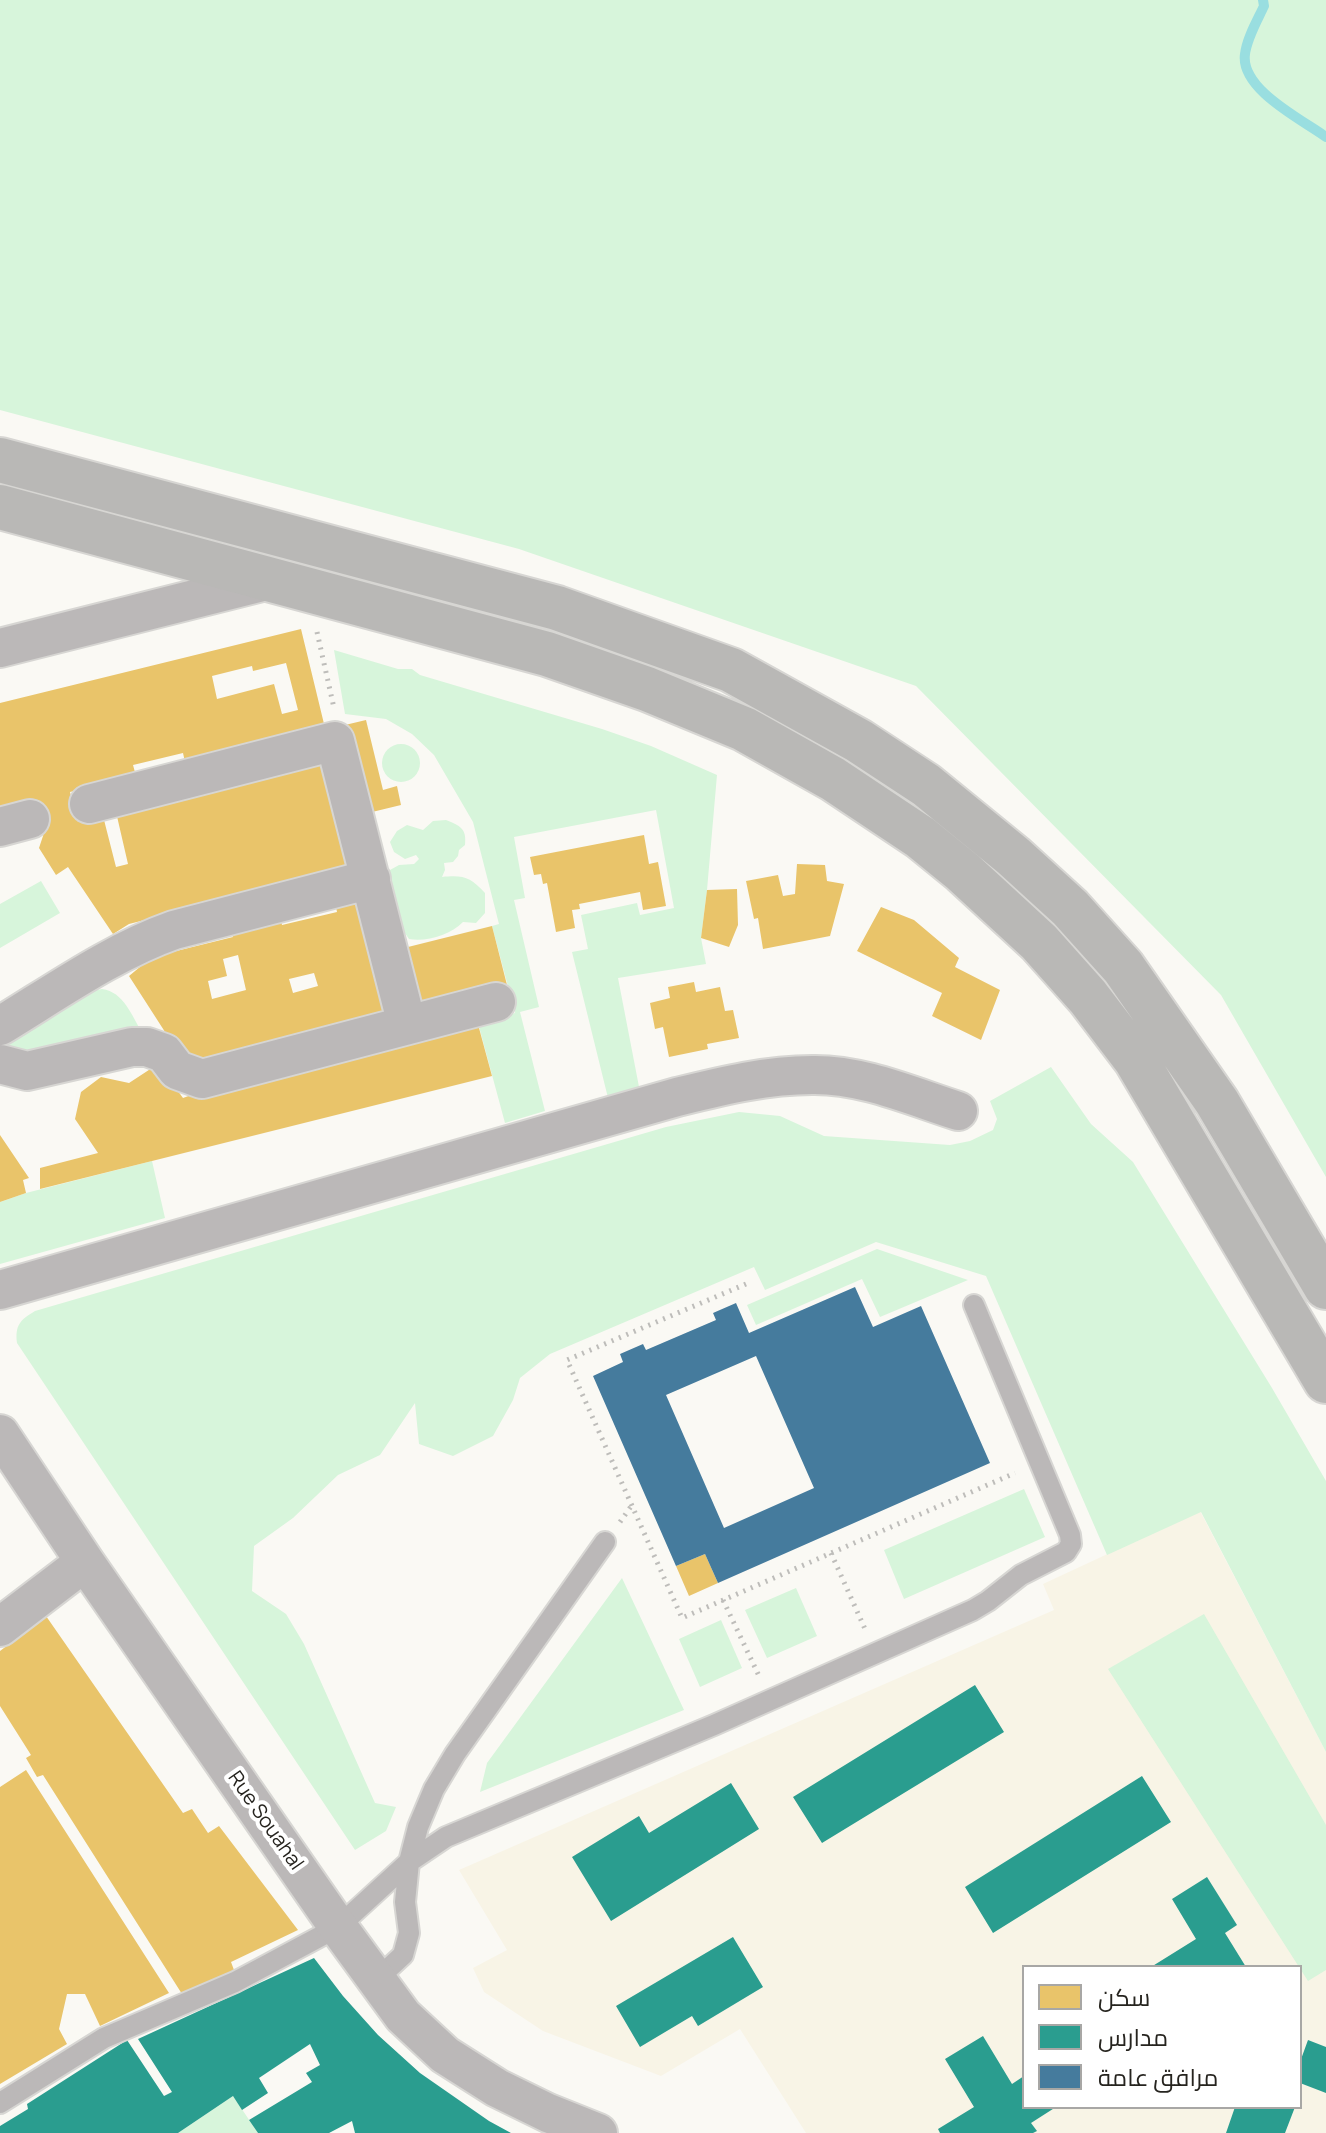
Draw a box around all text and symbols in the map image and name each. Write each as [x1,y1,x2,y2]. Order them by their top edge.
street label: Rue Souahal [222,1767,308,1875]
legend [1022,1965,1302,2109]
text: سكن [1098,1980,1150,2013]
text: مدارس [1098,2020,1168,2053]
text: مرافق عامة [1098,2060,1218,2093]

